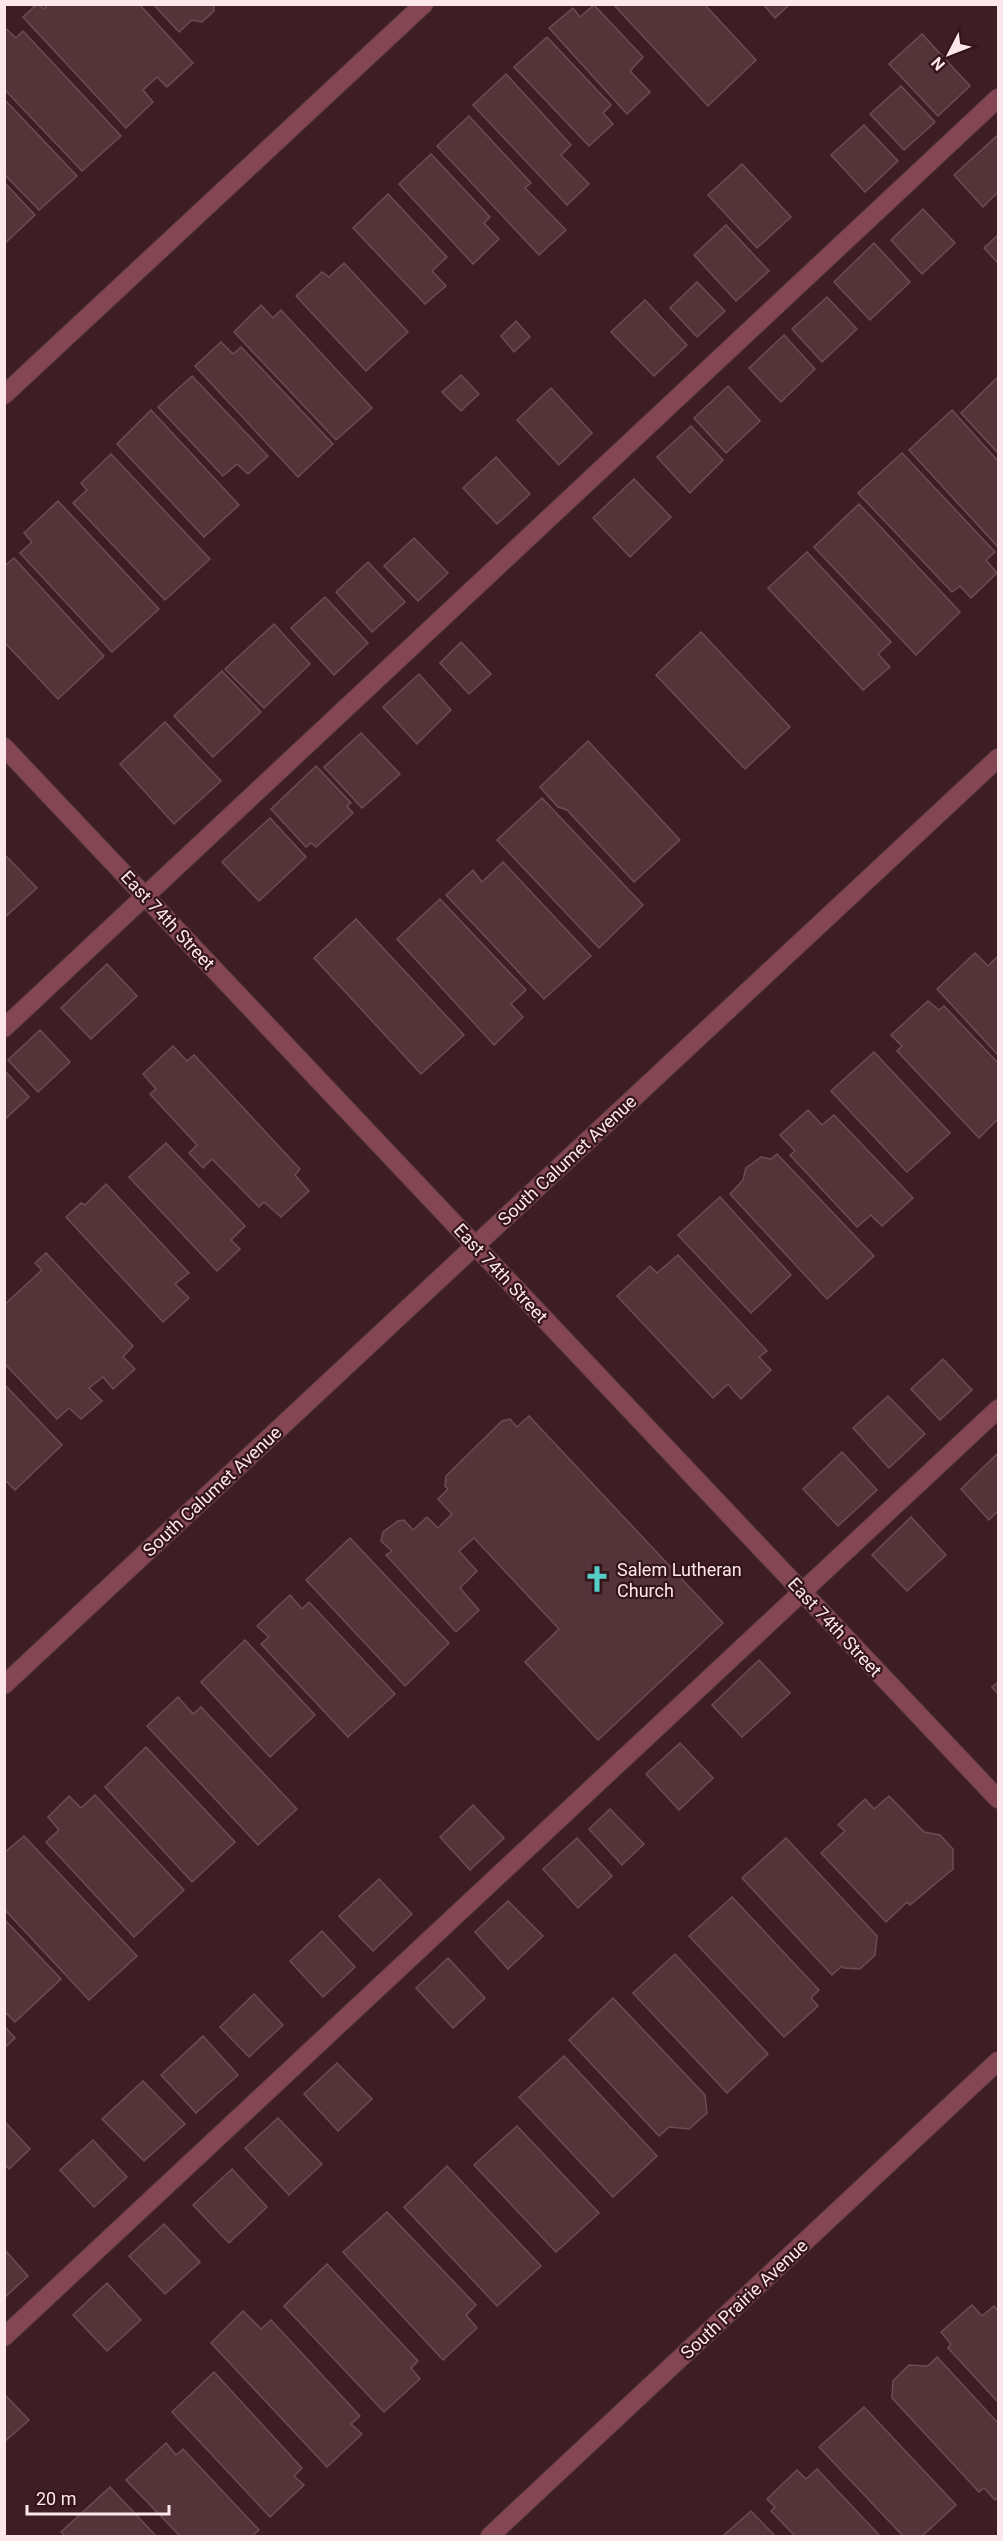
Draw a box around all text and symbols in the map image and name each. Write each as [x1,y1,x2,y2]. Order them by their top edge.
north arrow [919,24,979,84]
text: N [927,53,949,74]
street label: East 74th Street [117,866,219,974]
street label: South Calumet Avenue [493,1090,641,1230]
street label: East 74th Street [450,1219,552,1327]
street label: South Calumet Avenue [138,1421,286,1561]
place label: Salem Lutheran Church [617,1559,742,1601]
church icon: Salem Lutheran Church [582,1564,612,1594]
street label: East 74th Street [784,1573,886,1681]
street label: South Prairie Avenue [676,2235,812,2363]
scale bar [27,2478,170,2516]
text: 20 m [36,2488,76,2509]

